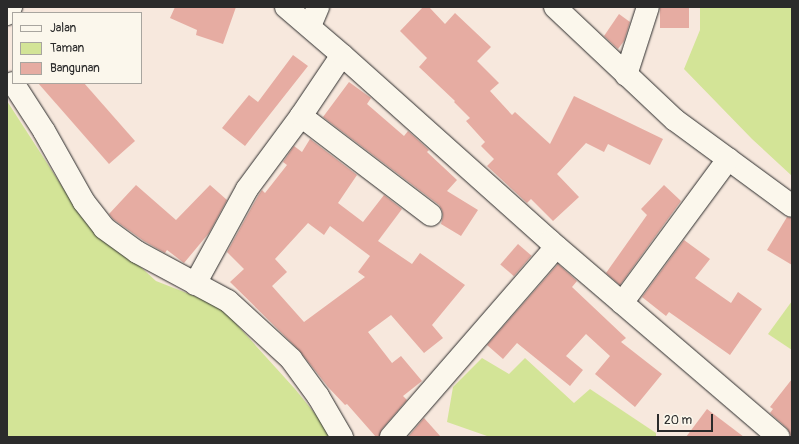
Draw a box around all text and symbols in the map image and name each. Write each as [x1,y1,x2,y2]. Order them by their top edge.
legend [12,12,142,84]
text: Jalan [50,21,76,36]
text: Taman [50,41,84,56]
text: Bangunan [50,61,100,76]
scale bar [659,406,715,432]
text: 20 m [664,413,692,428]

